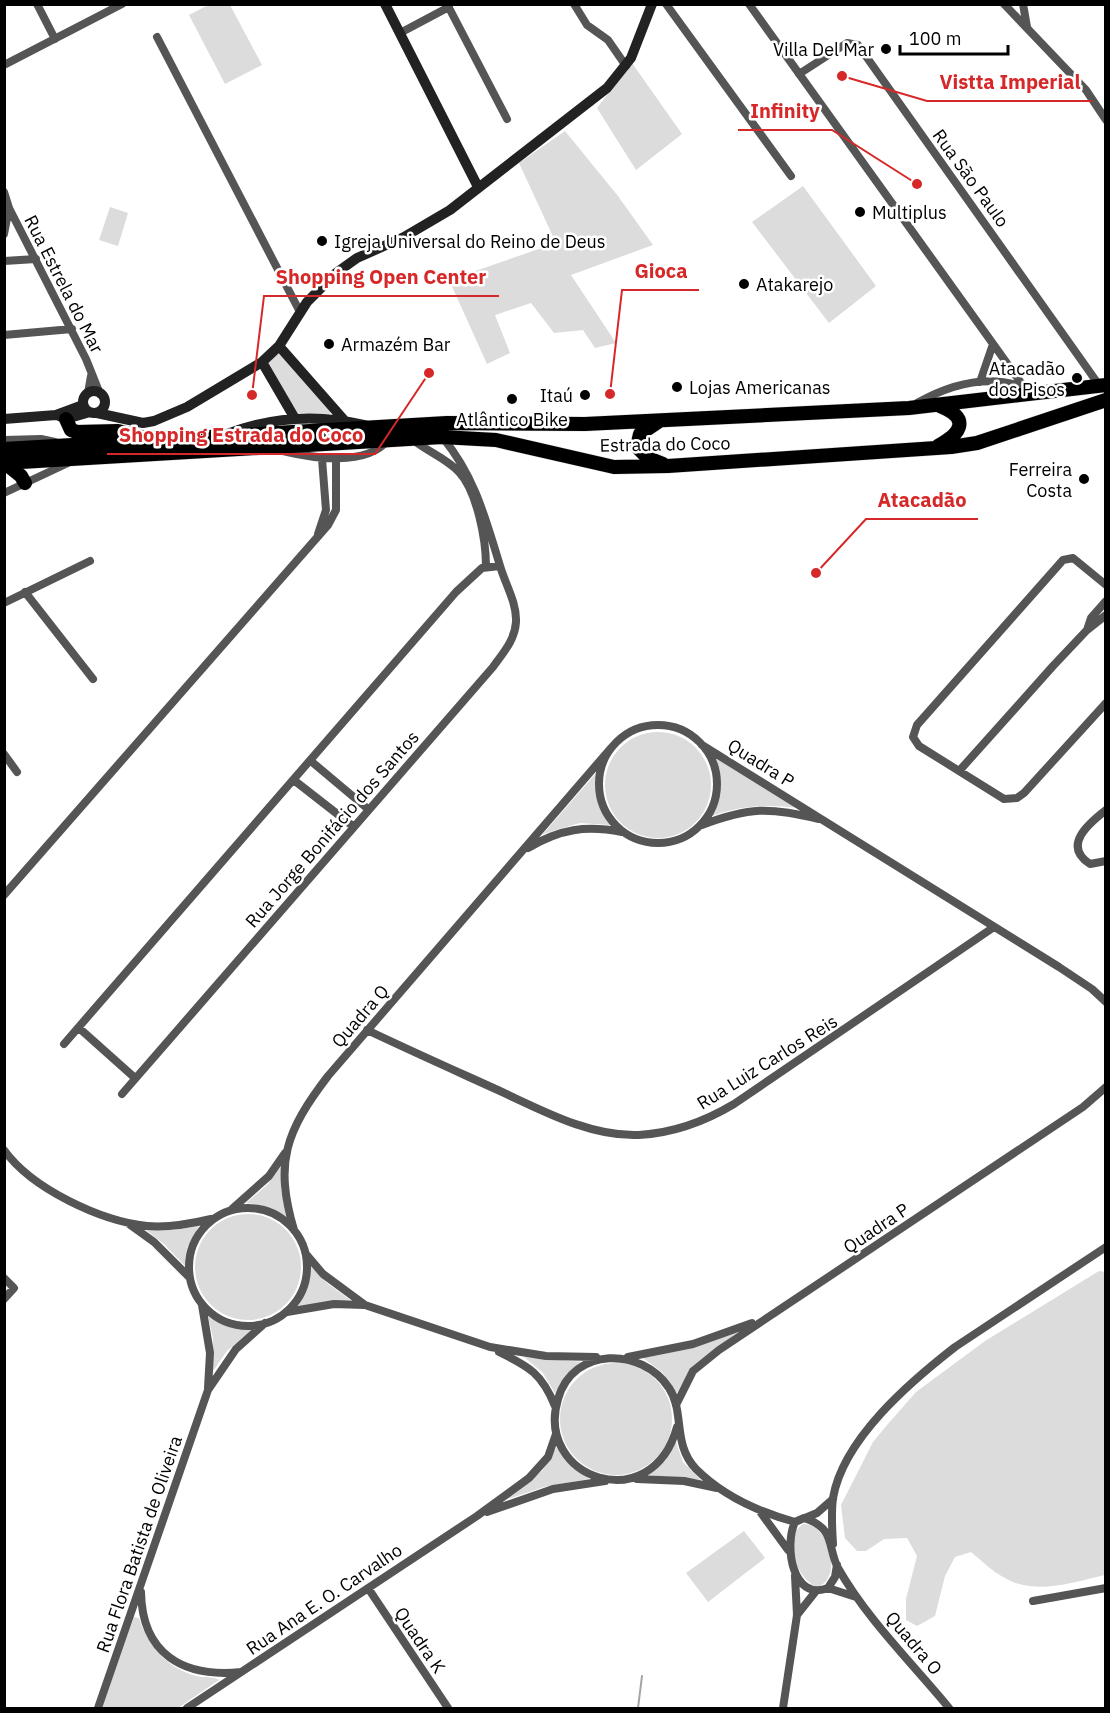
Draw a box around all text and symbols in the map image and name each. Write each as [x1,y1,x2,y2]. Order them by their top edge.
scale bar [900,18,1008,56]
text: 100 m [909,27,961,50]
place label: Villa Del Mar [773,38,874,61]
marker: Villa Del Mar [879,42,893,56]
callout: Vistta Imperial [927,63,1092,101]
text: Vistta Imperial [939,68,1081,95]
callout: Infinity [738,92,832,130]
text: Infinity [750,97,820,124]
street label: Rua São Paulo [928,125,1014,231]
place label: Multiplus [872,201,947,224]
marker: Multiplus [853,205,867,219]
street label: Rua Estrela do Mar [19,211,109,357]
place label: Igreja Universal do Reino de Deus [334,230,606,253]
marker: Igreja Universal do Reino de Deus [315,234,329,248]
callout: Gioca [622,252,699,290]
text: Gioca [634,257,688,284]
callout: Shopping Open Center [264,258,499,296]
text: Shopping Open Center [276,263,486,290]
place label: Atakarejo [756,273,833,296]
marker: Atakarejo [737,277,751,291]
place label: Armazém Bar [341,333,451,356]
marker: Armazém Bar [322,337,336,351]
place label: Atacadão dos Pisos [988,357,1065,401]
marker: Atacadão dos Pisos [1070,371,1084,385]
place label: Lojas Americanas [689,376,831,399]
marker: Lojas Americanas [670,380,684,394]
place label: Itaú [540,384,573,407]
marker: Itaú [578,388,592,402]
marker: Atlântico Bike [505,392,519,406]
place label: Atlântico Bike [456,408,568,431]
callout: Shopping Estrada do Coco [107,416,375,454]
text: Shopping Estrada do Coco [119,421,363,448]
street label: Estrada do Coco [599,431,731,457]
place label: Ferreira Costa [1009,458,1072,502]
marker: Ferreira Costa [1077,472,1091,486]
callout: Atacadão [866,481,978,519]
text: Atacadão [878,486,966,513]
street label: Rua Jorge Bonifácio dos Santos [240,726,424,932]
street label: Quadra P [723,734,799,792]
street label: Quadra Q [326,980,394,1052]
street label: Rua Luiz Carlos Reis [692,1009,842,1115]
street label: Quadra P [839,1198,913,1258]
street label: Rua Flora Batista de Oliveira [91,1432,187,1656]
street label: Rua Ana E. O. Carvalho [242,1538,406,1660]
street label: Quadra K [390,1603,451,1678]
street label: Quadra O [881,1606,947,1680]

